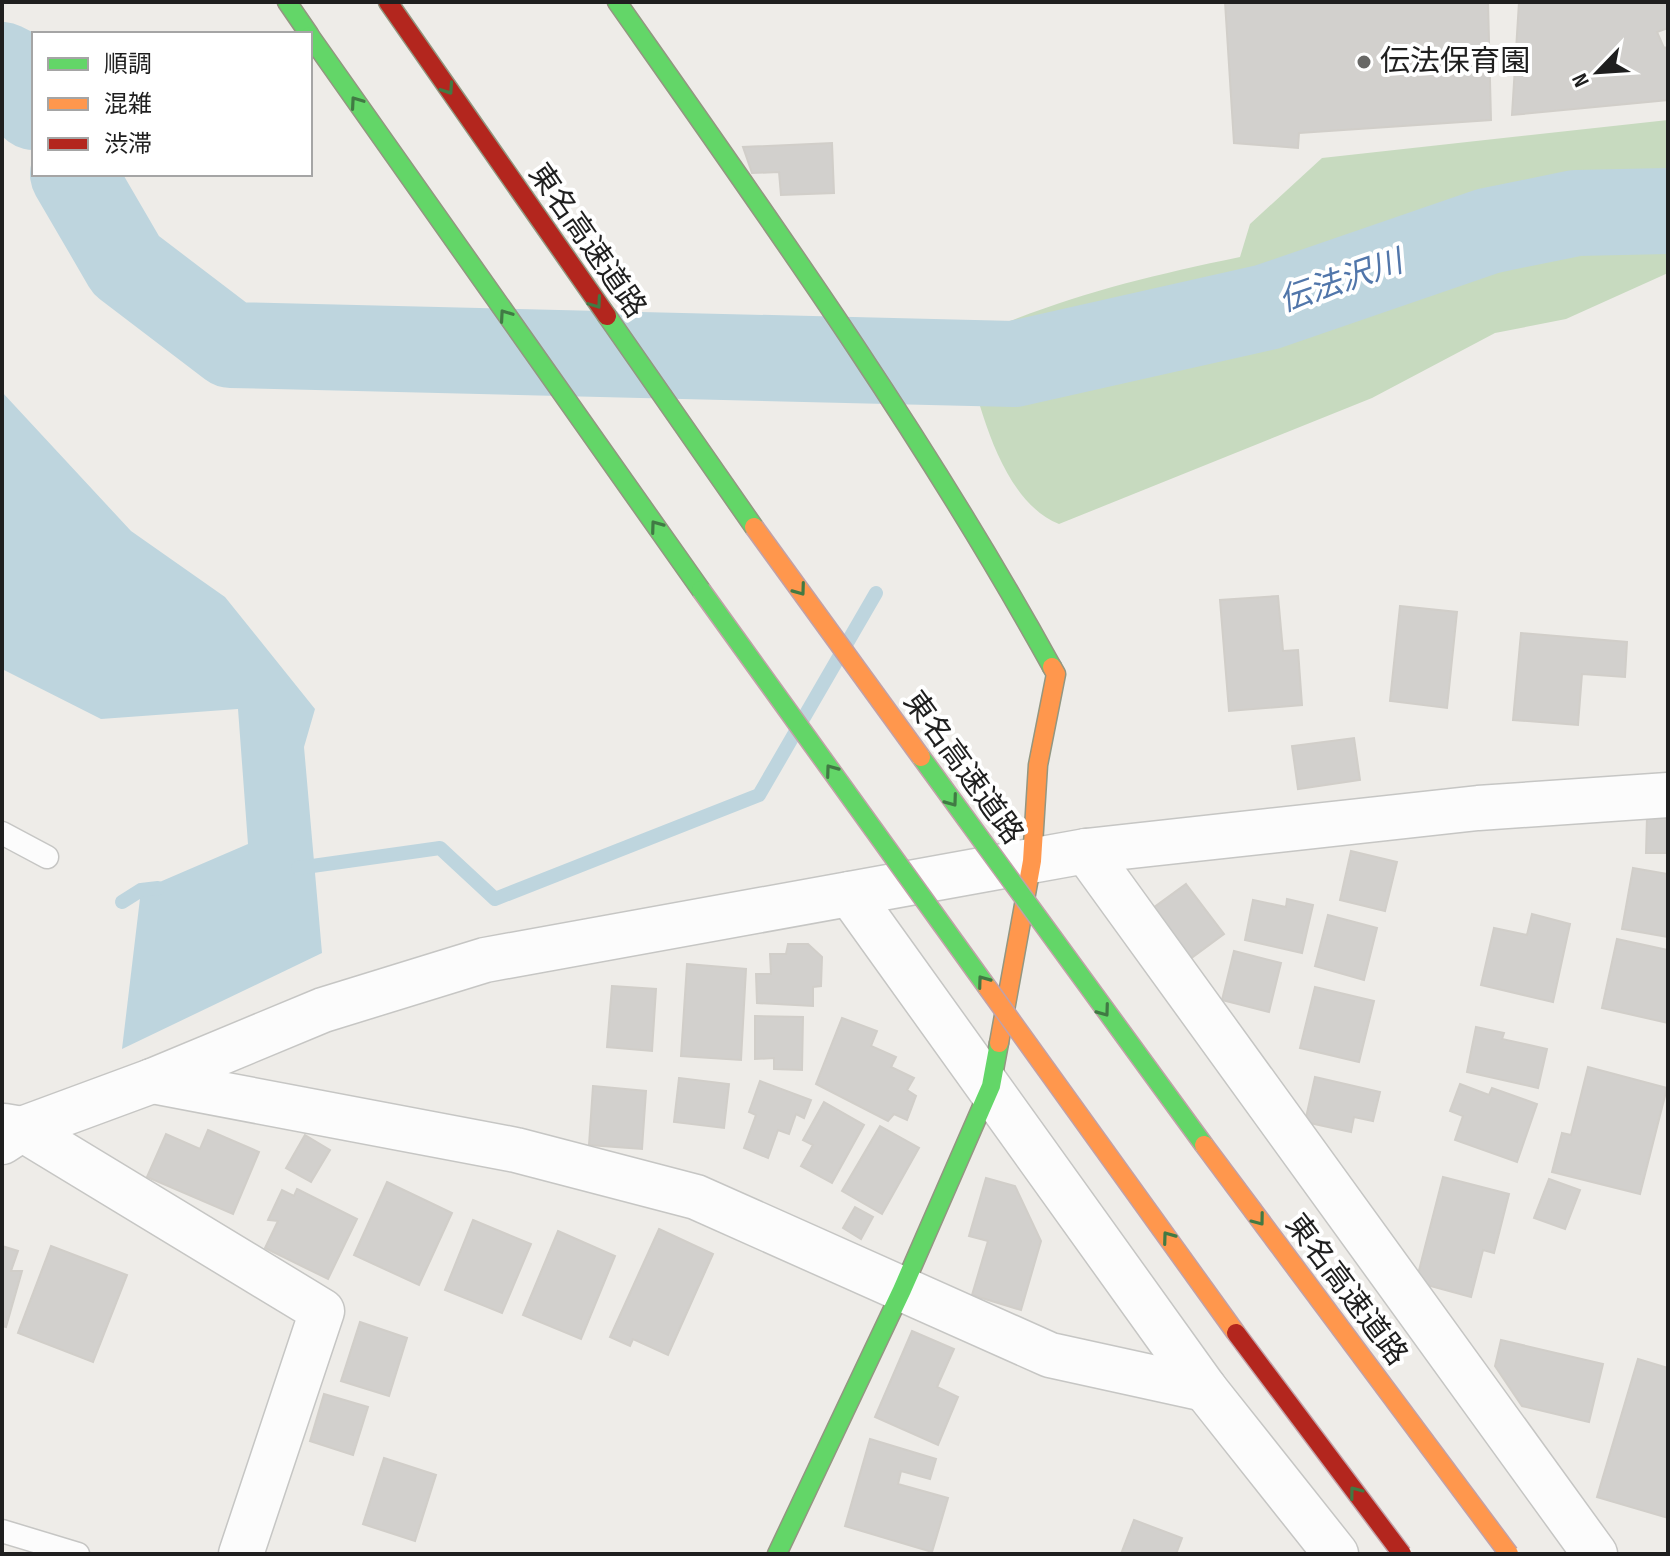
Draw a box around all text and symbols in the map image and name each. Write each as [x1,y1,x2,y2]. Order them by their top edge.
legend [32,32,312,176]
north arrow [1558,32,1638,112]
place label: 伝法保育園 [1380,44,1530,80]
text: 順調 [104,50,152,79]
marker: 伝法保育園 [1355,53,1373,71]
text: N [1567,69,1596,91]
one-way arrow [438,81,453,95]
text: 混雑 [104,90,152,119]
one-way arrow [351,96,366,110]
text: 渋滞 [104,130,152,159]
street label: 東名高速道路 [521,157,653,325]
water label: 伝法沢川 [1274,242,1411,321]
one-way arrow [586,295,601,309]
one-way arrow [500,309,515,323]
one-way arrow [651,520,666,535]
one-way arrow [790,581,804,596]
street label: 東名高速道路 [896,685,1030,851]
one-way arrow [826,764,841,778]
one-way arrow [942,792,957,806]
one-way arrow [978,975,993,989]
one-way arrow [1095,1003,1109,1017]
street label: 東名高速道路 [1277,1207,1415,1373]
one-way arrow [1250,1211,1264,1226]
one-way arrow [1163,1231,1178,1246]
one-way arrow [1350,1486,1364,1501]

